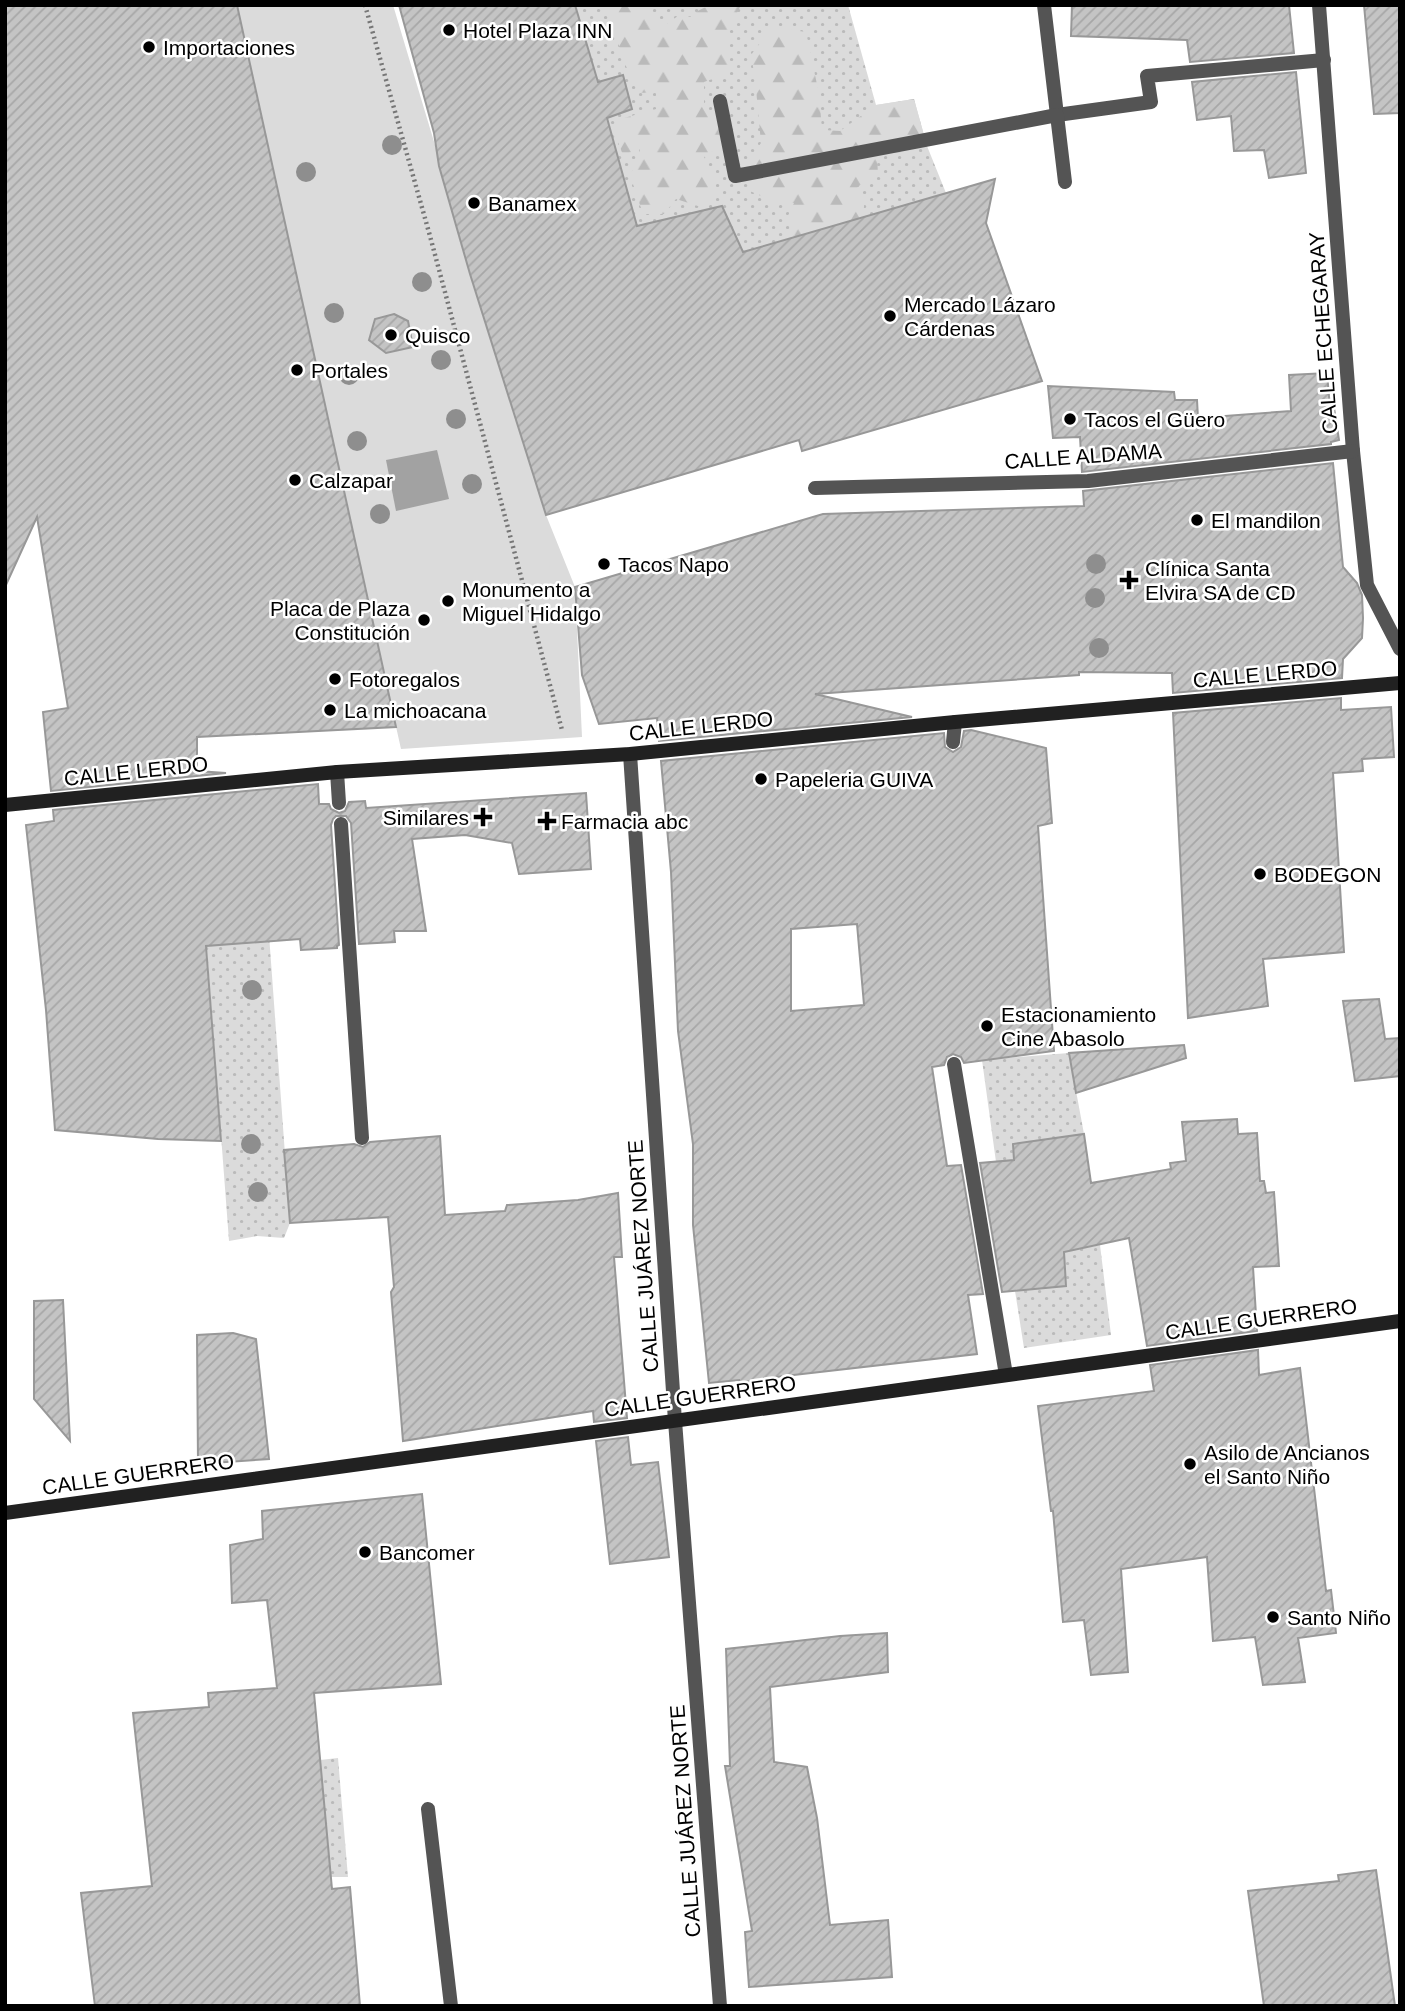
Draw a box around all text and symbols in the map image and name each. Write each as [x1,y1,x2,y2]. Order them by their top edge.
place label: Hotel Plaza INN [463,19,612,42]
marker: Hotel Plaza INN [441,22,457,38]
place label: Importaciones [163,36,295,59]
marker: Importaciones [141,39,157,55]
place label: Banamex [488,192,577,215]
marker: Banamex [466,195,482,211]
street label: CALLE ECHEGARAY [1304,231,1342,435]
place label: Mercado Lázaro Cárdenas [904,293,1056,340]
marker: Mercado Lázaro Cárdenas [882,308,898,324]
place label: Quisco [405,324,470,347]
marker: Quisco [383,327,399,343]
place label: Portales [311,359,388,382]
marker: Portales [289,362,305,378]
place label: Tacos el Güero [1084,408,1225,431]
marker: Tacos el Güero [1062,411,1078,427]
street label: CALLE ALDAMA [1004,439,1162,473]
place label: Calzapar [309,469,393,492]
marker: Calzapar [287,472,303,488]
place label: El mandilon [1211,509,1321,532]
marker: El mandilon [1189,512,1205,528]
place label: Tacos Napo [618,553,729,576]
marker: Tacos Napo [596,556,612,572]
place label: Clínica Santa Elvira SA de CD [1145,557,1296,604]
marker: Clínica Santa Elvira SA de CD [1119,570,1139,590]
place label: Monumento a Miguel Hidalgo [462,578,601,625]
marker: Monumento a Miguel Hidalgo [440,593,456,609]
place label: Placa de Plaza Constitución [270,597,410,644]
marker: Placa de Plaza Constitución [416,612,432,628]
street label: CALLE LERDO [1192,656,1338,692]
place label: Fotoregalos [349,668,460,691]
marker: Fotoregalos [327,671,343,687]
place label: La michoacana [344,699,487,722]
marker: La michoacana [322,702,338,718]
street label: CALLE LERDO [628,707,774,745]
street label: CALLE LERDO [63,752,209,790]
place label: Papeleria GUIVA [775,768,933,791]
marker: Papeleria GUIVA [753,771,769,787]
place label: Similares [383,806,469,829]
marker: Similares [475,809,491,825]
place label: Farmacia abc [561,810,688,833]
marker: Farmacia abc [539,813,555,829]
place label: BODEGON [1274,863,1381,886]
marker: BODEGON [1252,866,1268,882]
place label: Estacionamiento Cine Abasolo [1001,1003,1156,1050]
marker: Estacionamiento Cine Abasolo [979,1018,995,1034]
street label: CALLE JUÁREZ NORTE [623,1139,663,1373]
street label: CALLE GUERRERO [1163,1294,1359,1344]
street label: CALLE GUERRERO [602,1371,798,1421]
place label: Asilo de Ancianos el Santo Niño [1204,1441,1370,1488]
street label: CALLE GUERRERO [40,1449,236,1499]
marker: Asilo de Ancianos el Santo Niño [1182,1456,1198,1472]
place label: Bancomer [379,1541,475,1564]
marker: Bancomer [357,1544,373,1560]
place label: Santo Niño [1287,1606,1391,1629]
marker: Santo Niño [1265,1609,1281,1625]
street label: CALLE JUÁREZ NORTE [665,1704,705,1938]

